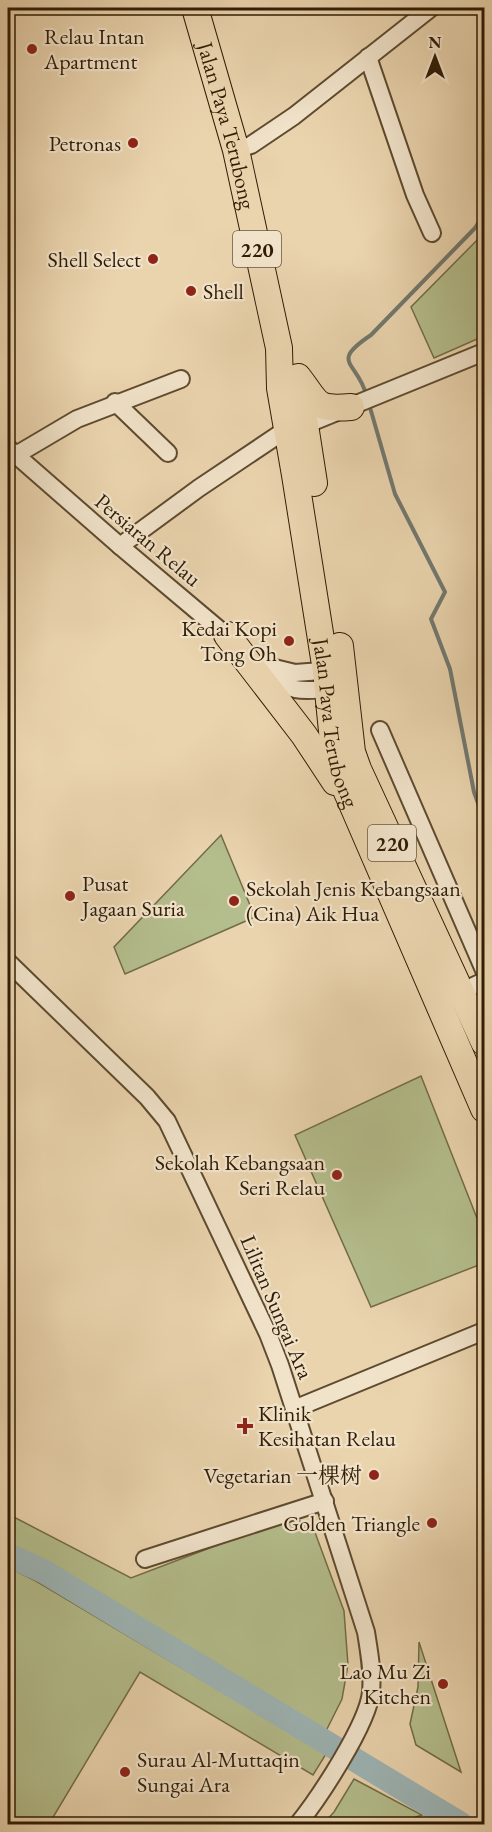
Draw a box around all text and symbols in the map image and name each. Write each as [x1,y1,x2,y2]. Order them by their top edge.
place label: Relau Intan Apartment [43,22,145,76]
north arrow [405,27,465,87]
text: N [429,32,442,53]
street label: Jalan Paya Terubong [191,37,263,212]
marker: Relau Intan Apartment [25,42,39,56]
place label: Petronas [49,129,121,158]
marker: Petronas [126,136,140,150]
road number: 220 [233,231,281,267]
place label: Shell Select [48,245,141,274]
marker: Shell Select [146,252,160,266]
place label: Shell [203,277,244,306]
marker: Shell [184,284,198,298]
street label: Persiaran Relau [89,487,208,593]
place label: Kedai Kopi Tong Oh [181,614,277,668]
marker: Kedai Kopi Tong Oh [282,634,296,648]
street label: Jalan Paya Terubong [306,634,366,812]
road number: 220 [368,825,416,861]
place label: Pusat Jagaan Suria [80,869,185,923]
place label: Sekolah Jenis Kebangsaan (Cina) Aik Hua [246,874,461,928]
marker: Pusat Jagaan Suria [63,889,77,903]
marker: Sekolah Jenis Kebangsaan (Cina) Aik Hua [227,894,241,908]
place label: Sekolah Kebangsaan Seri Relau [155,1148,325,1202]
marker: Sekolah Kebangsaan Seri Relau [330,1168,344,1182]
street label: Lilitan Sungai Ara [234,1231,320,1384]
place label: Klinik Kesihatan Relau [258,1399,396,1453]
marker: Klinik Kesihatan Relau [236,1417,254,1435]
place label: Vegetarian 一棵树 [203,1461,362,1490]
marker: Vegetarian 一棵树 [367,1468,381,1482]
place label: Golden Triangle [283,1509,420,1538]
marker: Golden Triangle [425,1516,439,1530]
place label: Lao Mu Zi Kitchen [340,1657,431,1711]
marker: Lao Mu Zi Kitchen [436,1677,450,1691]
place label: Surau Al-Muttaqin Sungai Ara [137,1745,300,1799]
marker: Surau Al-Muttaqin Sungai Ara [118,1765,132,1779]

